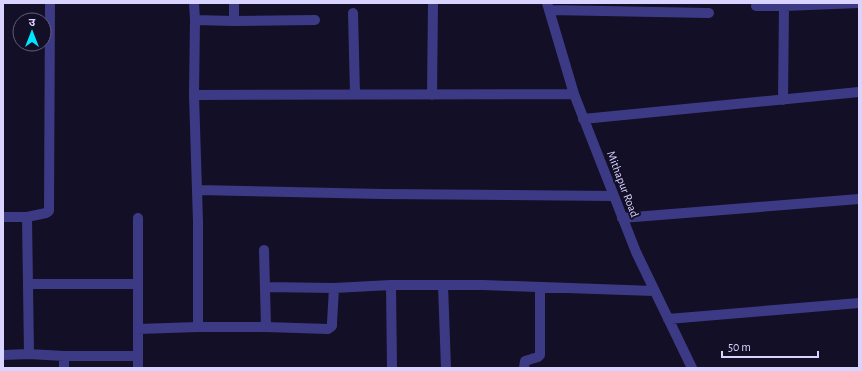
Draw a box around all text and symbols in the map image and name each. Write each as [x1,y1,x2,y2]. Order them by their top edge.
north arrow [12,12,52,52]
text: उ [29,17,36,28]
street label: Mithapur Road [605,149,641,219]
scale bar [722,333,818,359]
text: 50 m [728,341,751,353]

